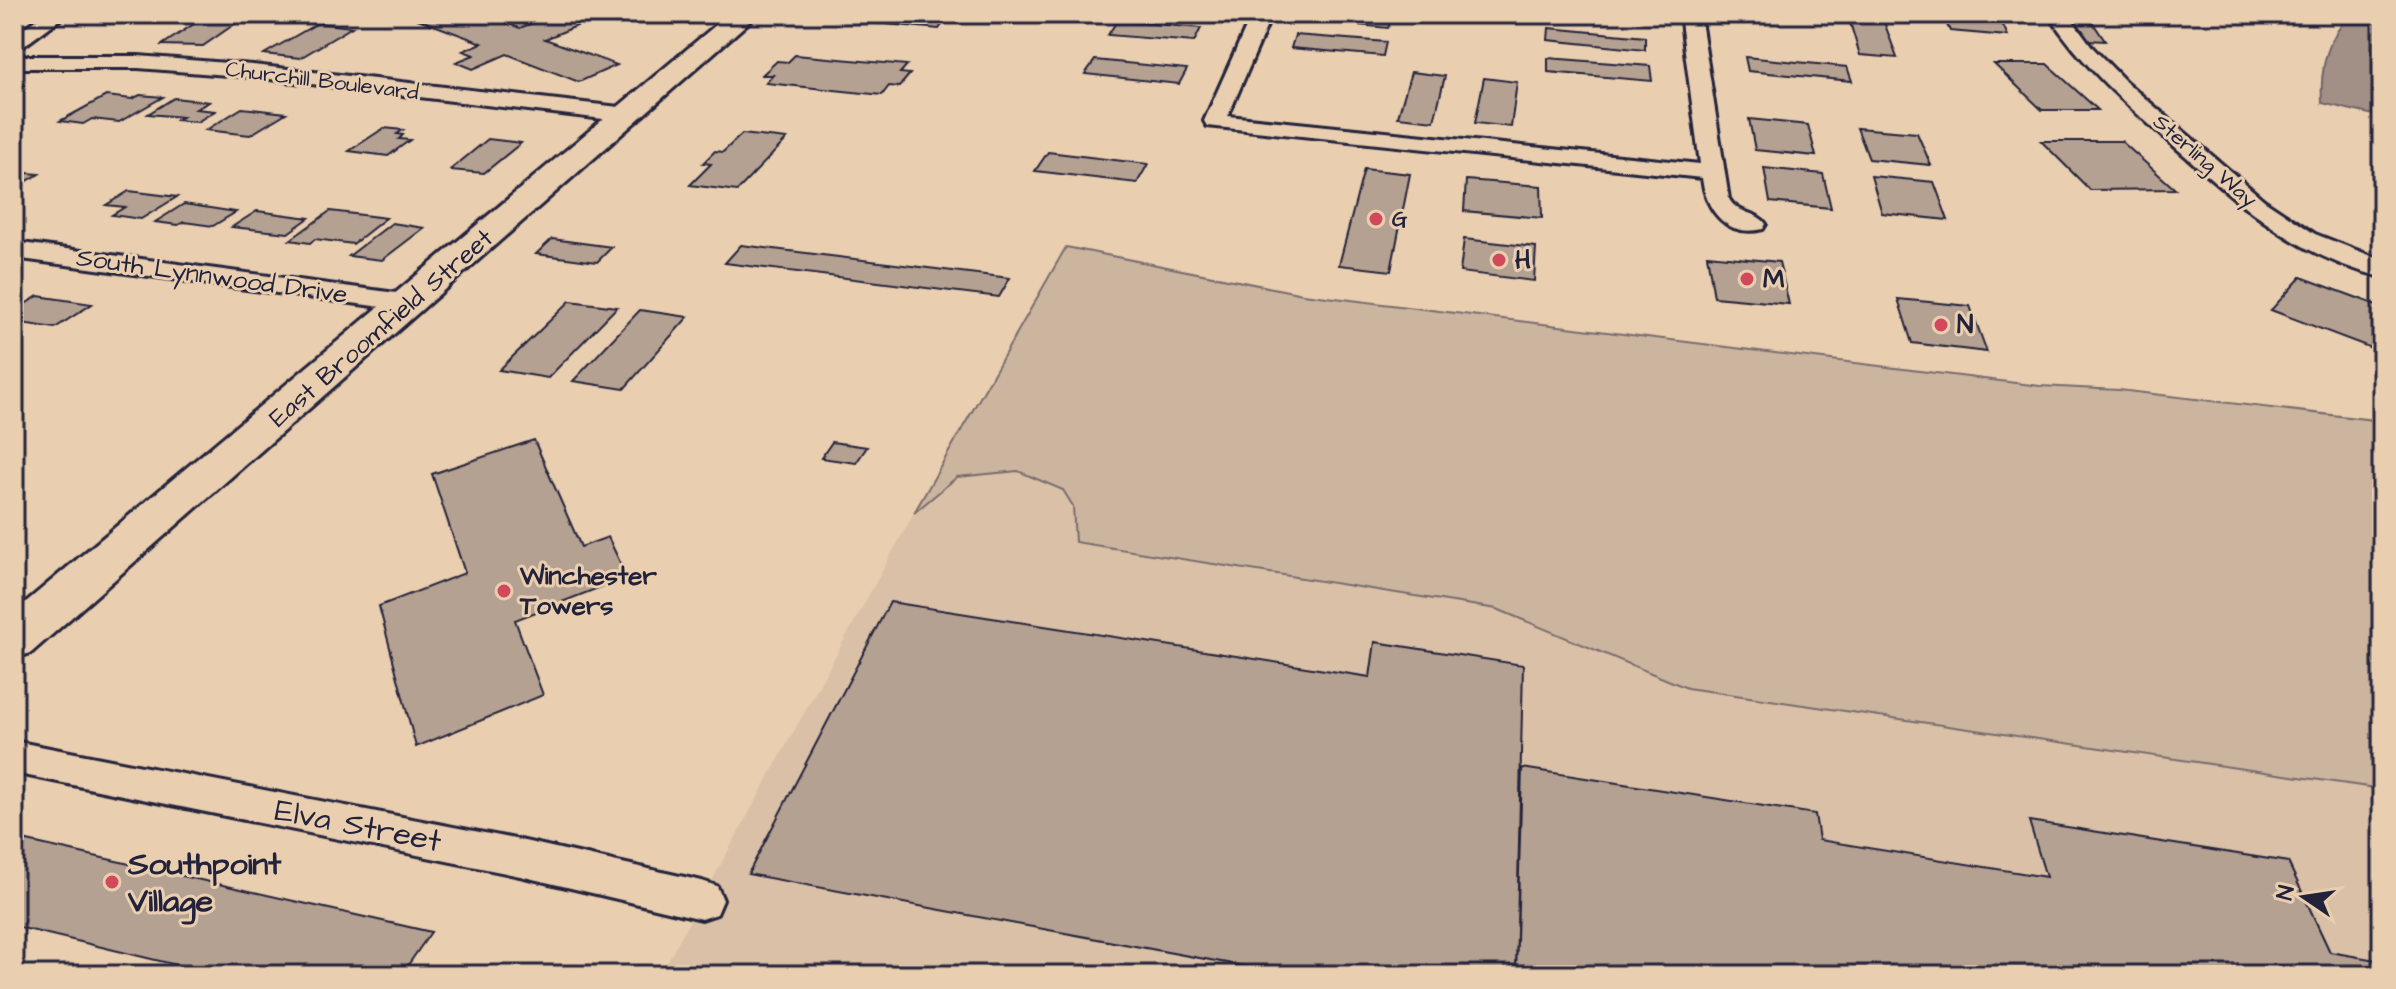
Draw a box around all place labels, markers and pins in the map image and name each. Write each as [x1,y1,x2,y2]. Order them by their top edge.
place label: G [1392,204,1408,235]
marker: G [1367,210,1385,228]
place label: H [1515,242,1531,278]
marker: H [1490,251,1508,269]
place label: M [1763,261,1785,297]
marker: M [1738,270,1756,288]
place label: N [1957,307,1973,343]
marker: N [1932,316,1950,334]
place label: Winchester Towers [519,558,657,624]
marker: Winchester Towers [495,582,513,600]
place label: Southpoint Village [127,842,282,925]
marker: Southpoint Village [103,873,121,891]

